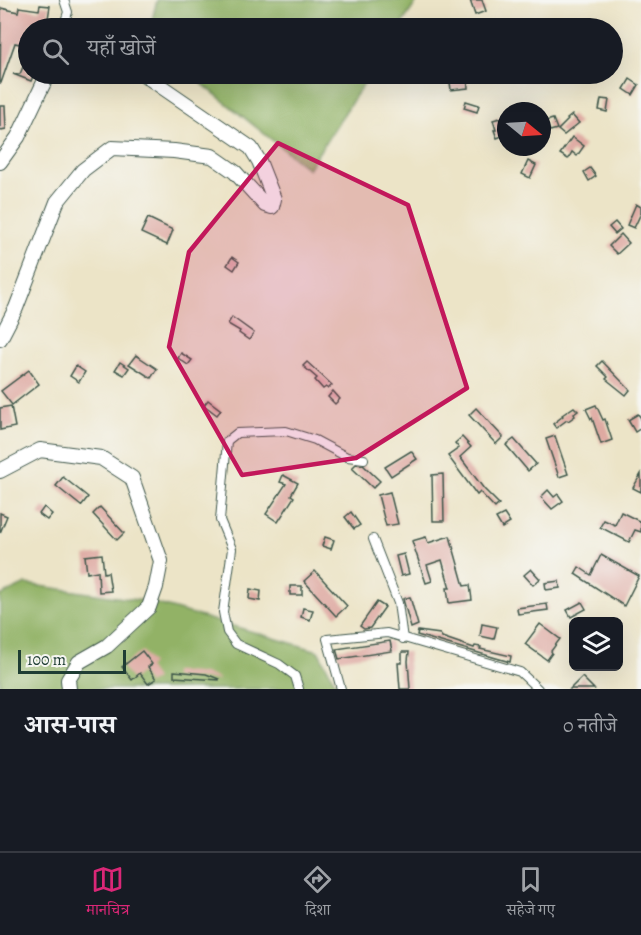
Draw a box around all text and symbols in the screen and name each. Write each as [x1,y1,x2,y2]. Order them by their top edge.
search box [18,18,623,84]
text: यहाँ खोजें [87,33,156,63]
icon: search [39,35,72,68]
north arrow [497,102,551,156]
map controls [569,617,623,671]
button: layers [569,617,623,671]
scale bar [18,647,126,674]
text: 100 m [27,649,66,671]
text: आस-पास [24,707,116,742]
text: 0 नतीजे [563,712,617,739]
tab: मानचित्र [86,863,129,925]
tab: दिशा [301,863,334,925]
tab: सहेजे गए [506,863,555,925]

